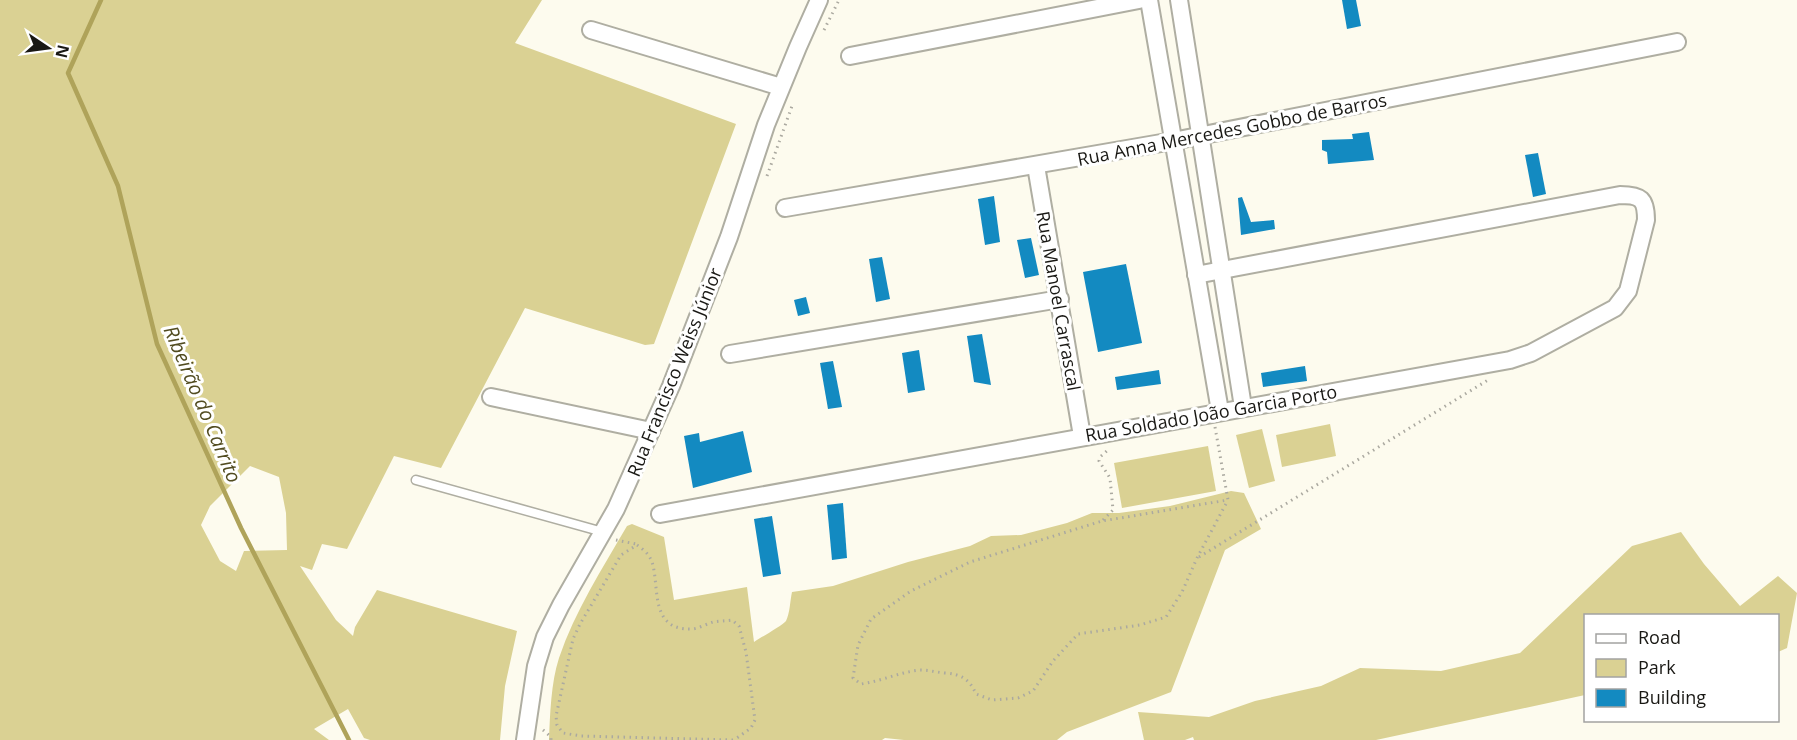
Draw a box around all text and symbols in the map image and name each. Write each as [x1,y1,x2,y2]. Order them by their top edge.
north arrow [18,18,78,78]
text: N [50,43,75,60]
street label: Rua Anna Mercedes Gobbo de Barros [1075,87,1389,171]
street label: Rua Manoel Carrascal [1031,209,1087,393]
street label: Rua Francisco Weiss Júnior [621,263,727,480]
water label: Ribeirão do Carrito [158,321,248,487]
street label: Rua Soldado João Garcia Porto [1083,379,1339,447]
legend [1584,614,1779,722]
text: Road [1638,625,1681,649]
text: Park [1638,655,1676,679]
text: Building [1638,685,1706,709]

